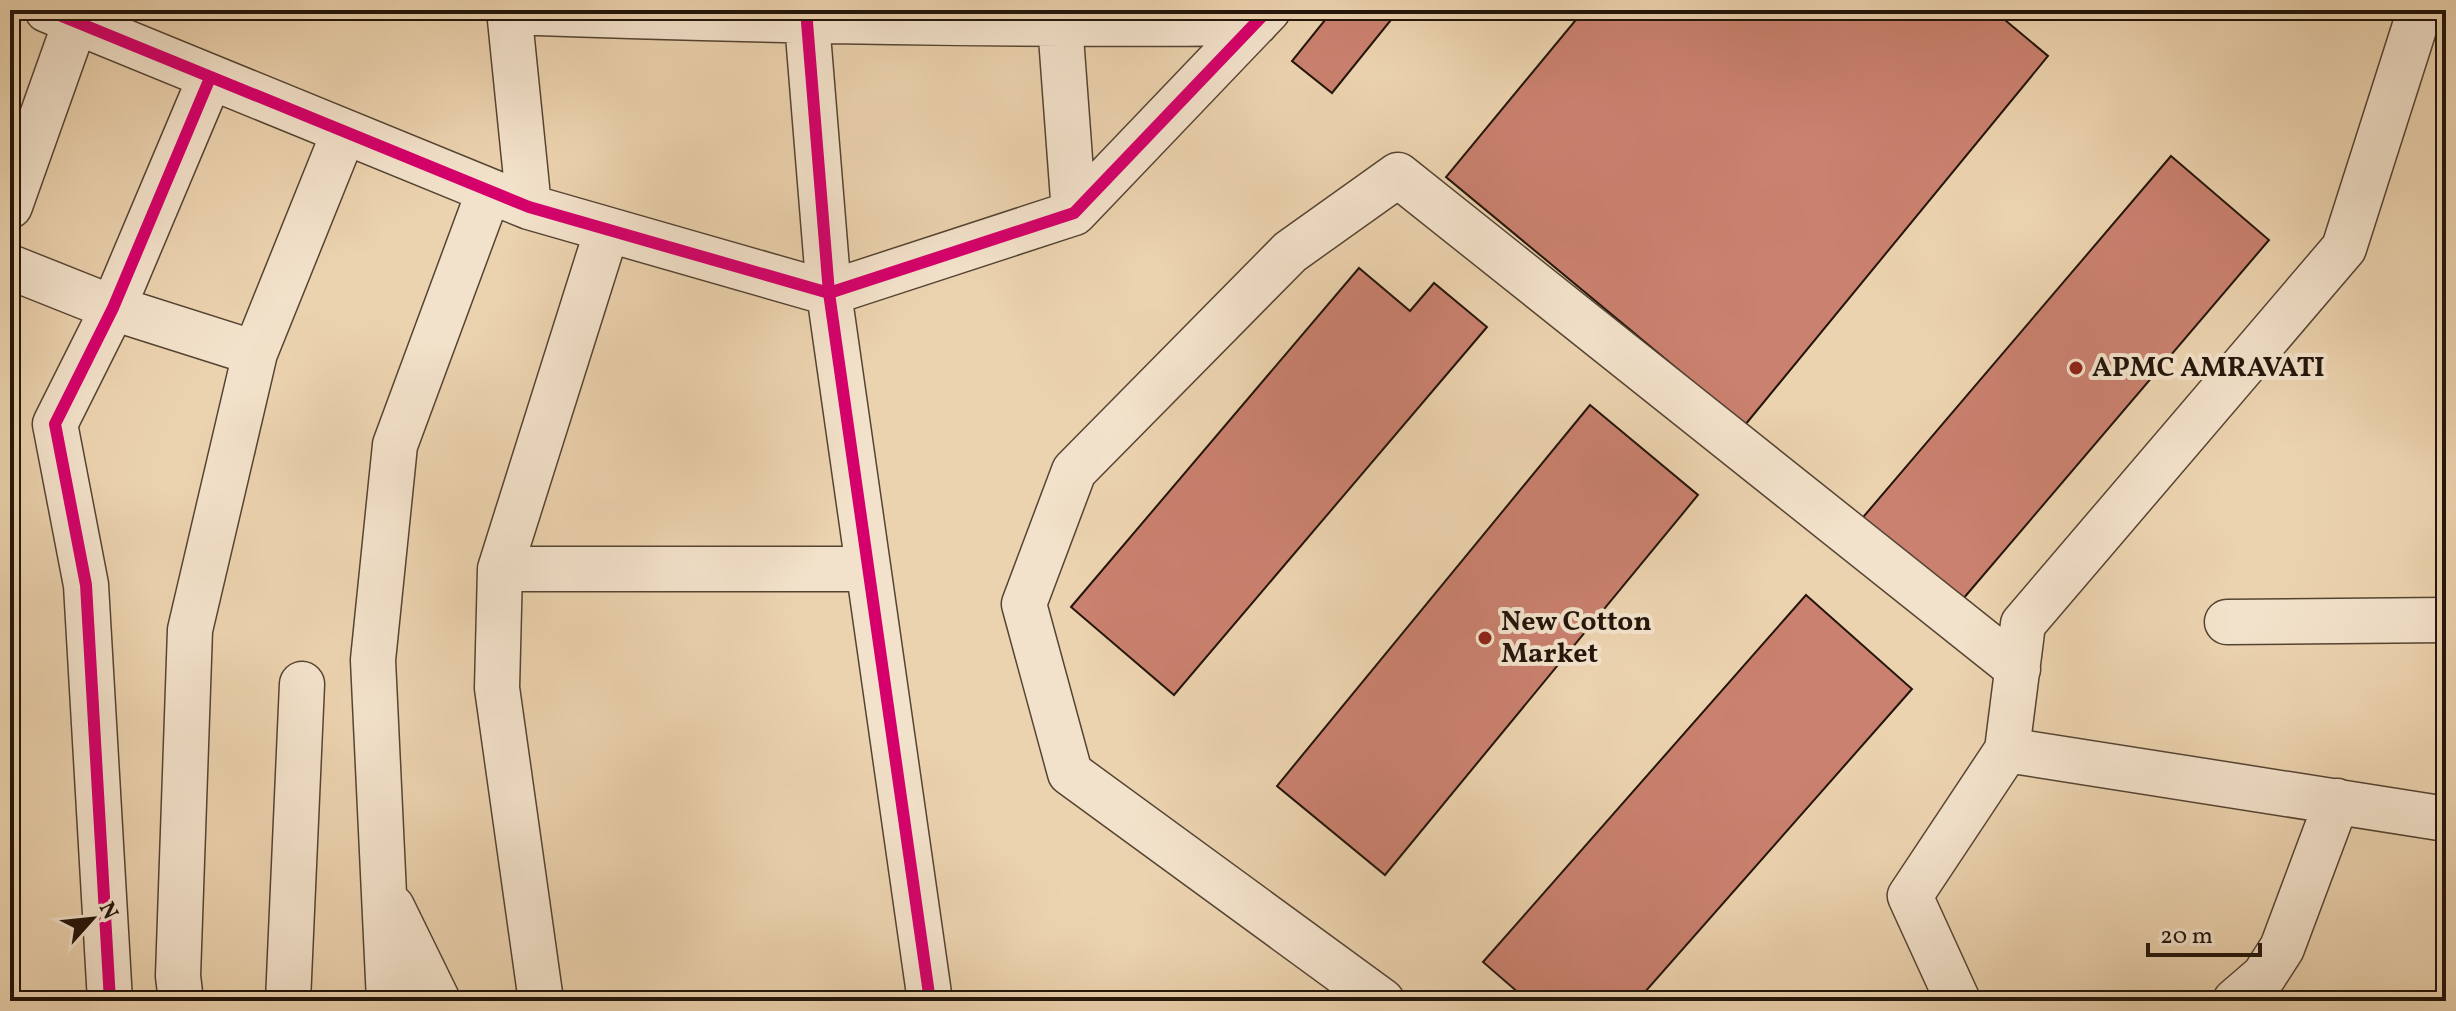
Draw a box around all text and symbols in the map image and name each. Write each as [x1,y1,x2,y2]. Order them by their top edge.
place label: APMC AMRAVATI [2092,349,2325,388]
marker: APMC AMRAVATI [2067,359,2085,377]
place label: New Cotton Market [1501,603,1652,674]
marker: New Cotton Market [1476,629,1494,647]
north arrow [52,879,132,959]
text: N [90,897,125,925]
scale bar [2148,907,2260,957]
text: 20 m [2160,920,2213,954]

